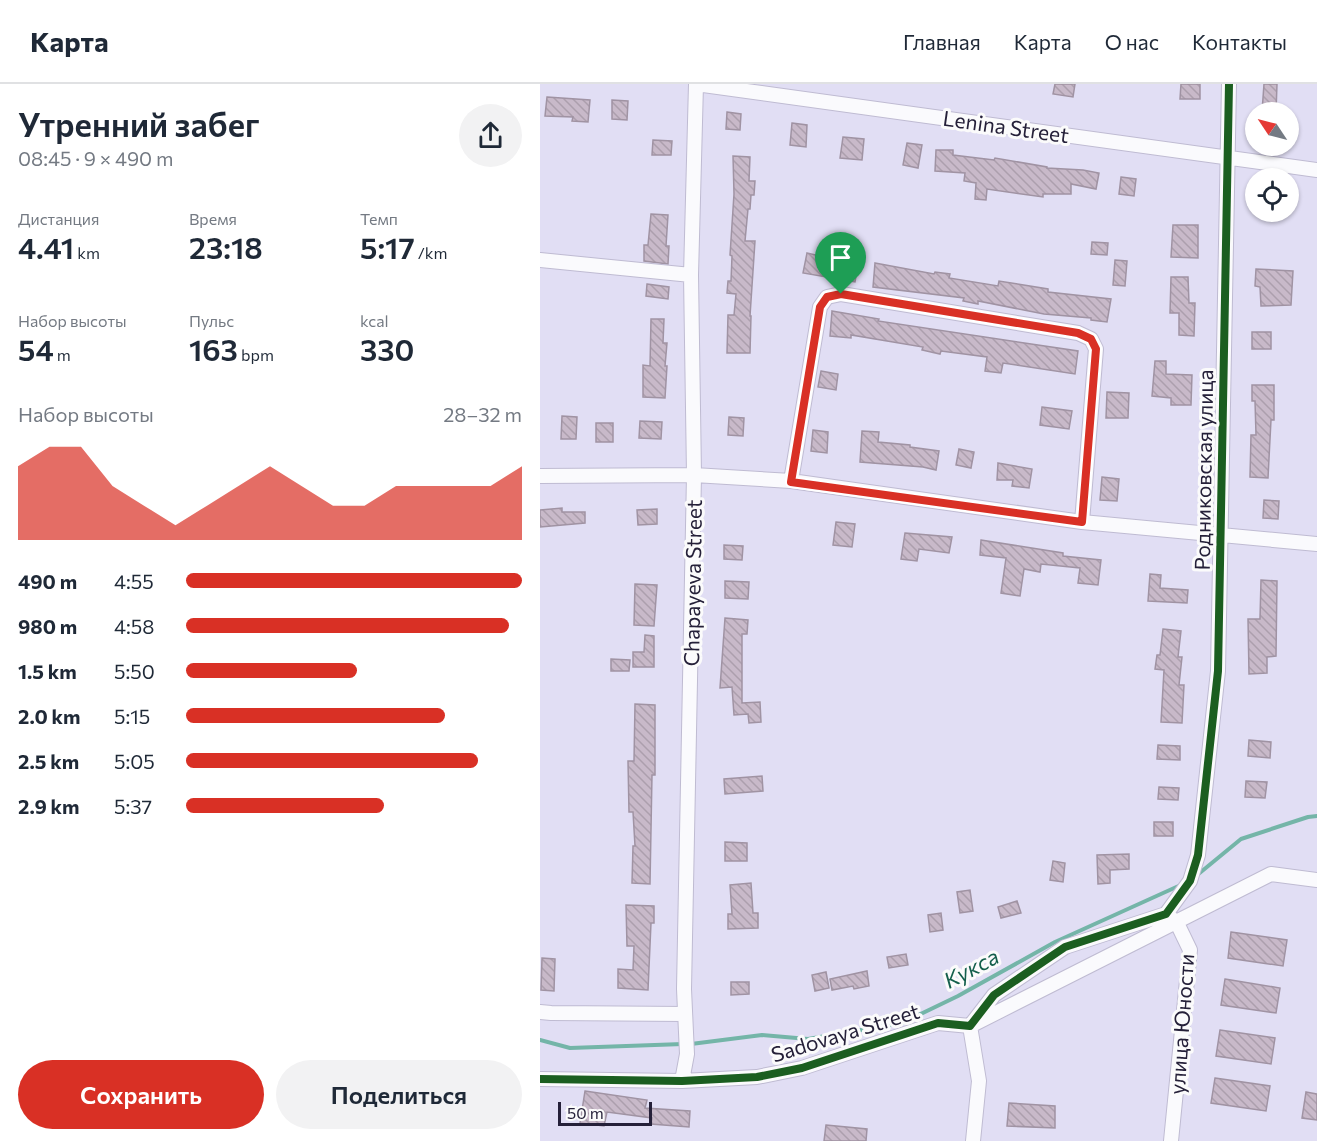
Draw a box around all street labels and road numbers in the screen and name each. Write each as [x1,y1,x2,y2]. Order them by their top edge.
street label: Lenina Street [941,105,1071,147]
street label: Родниковская улица [1189,369,1217,571]
street label: Chapayeva Street [678,499,706,667]
street label: улица Юности [1164,953,1198,1095]
street label: Sadovaya Street [768,998,922,1066]

